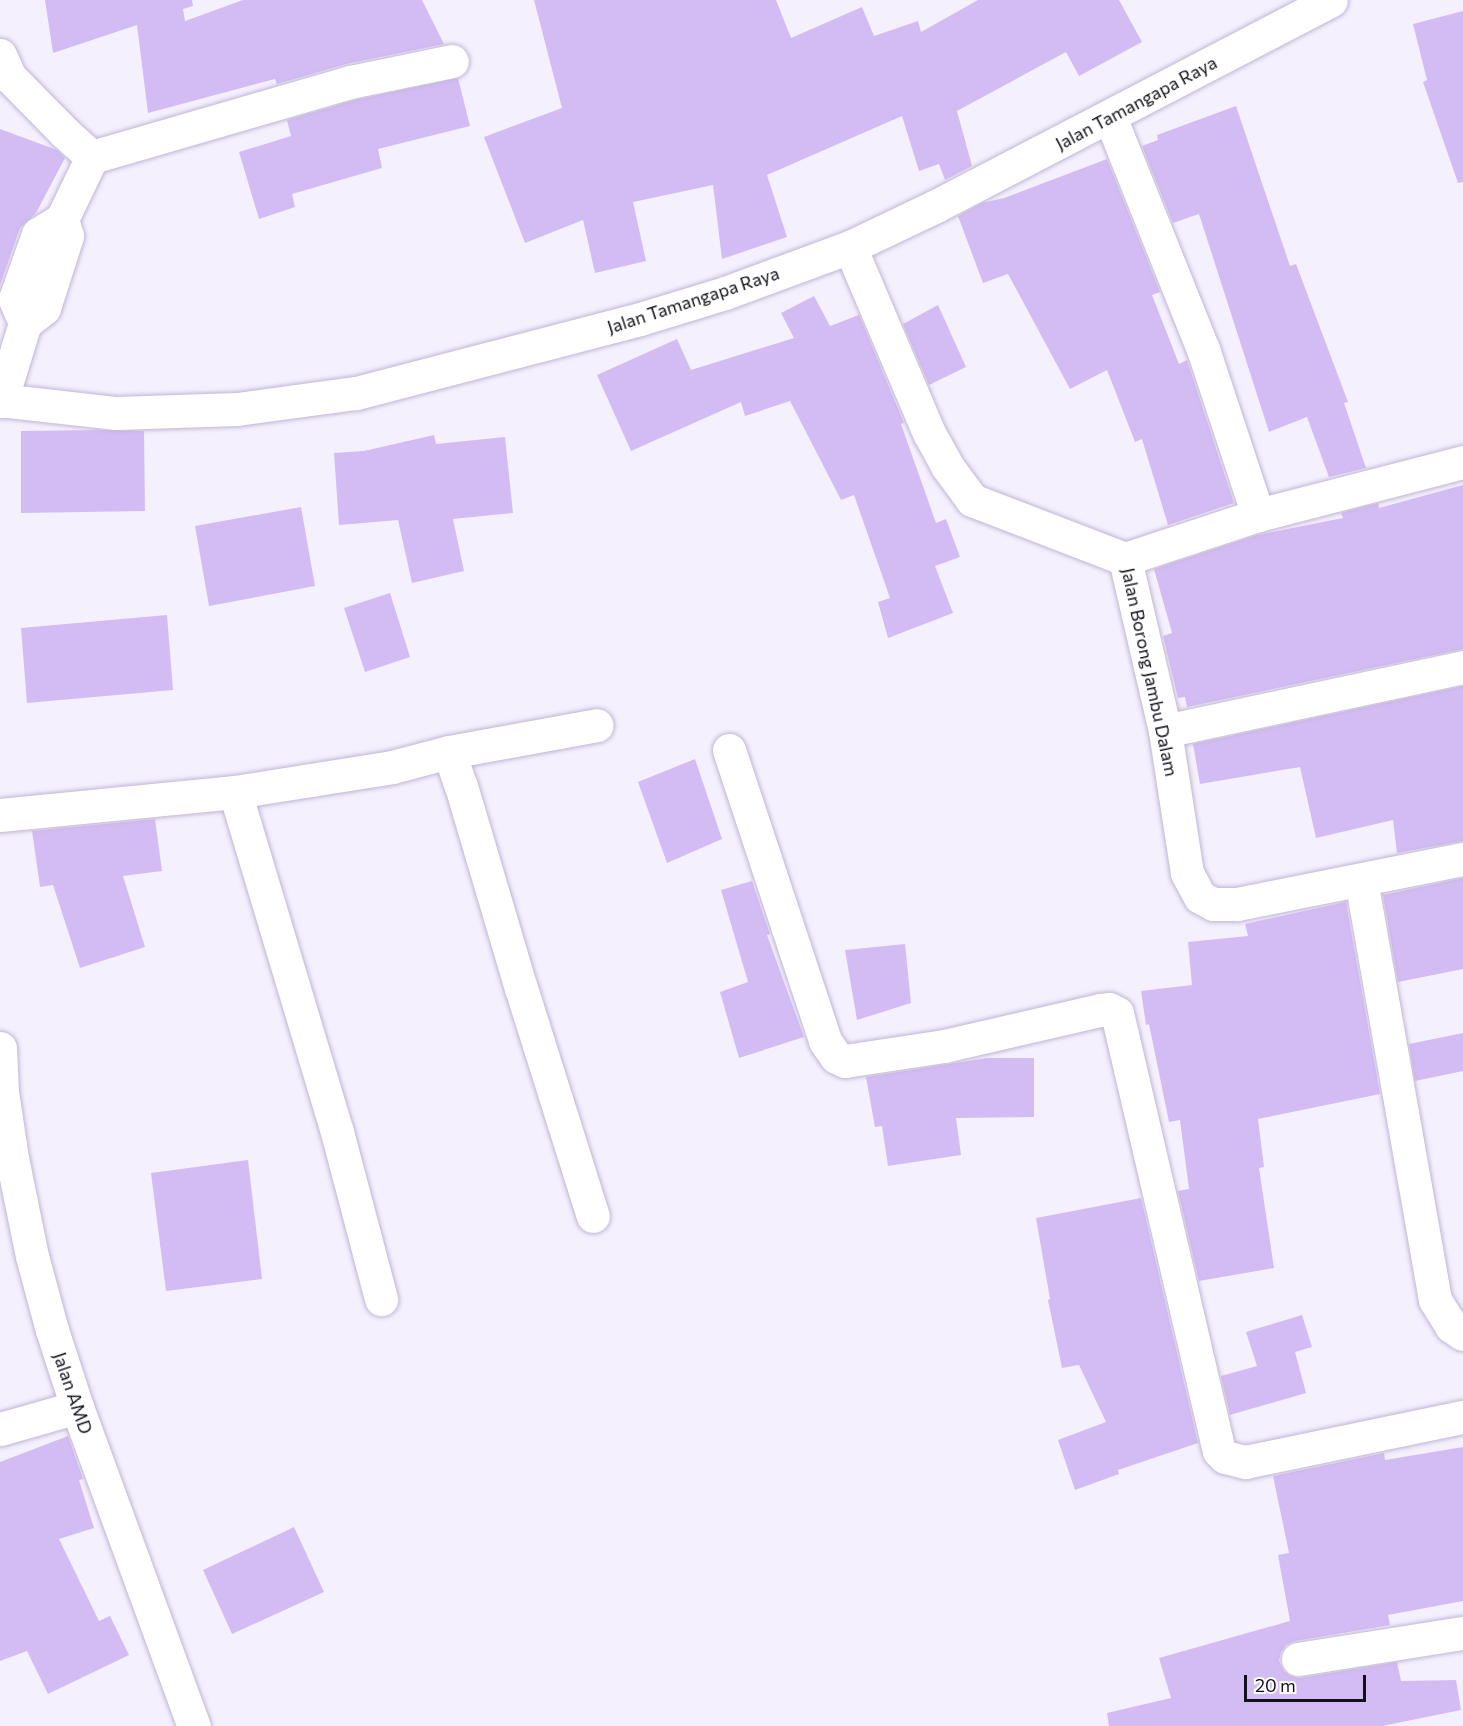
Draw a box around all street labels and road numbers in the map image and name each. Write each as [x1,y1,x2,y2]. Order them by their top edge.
street label: Jalan Tamangapa Raya [1052,51,1220,155]
street label: Jalan Tamangapa Raya [604,262,782,338]
street label: Jalan Borong Jambu Dalam [1117,566,1183,778]
street label: Jalan AMD [49,1349,97,1437]

